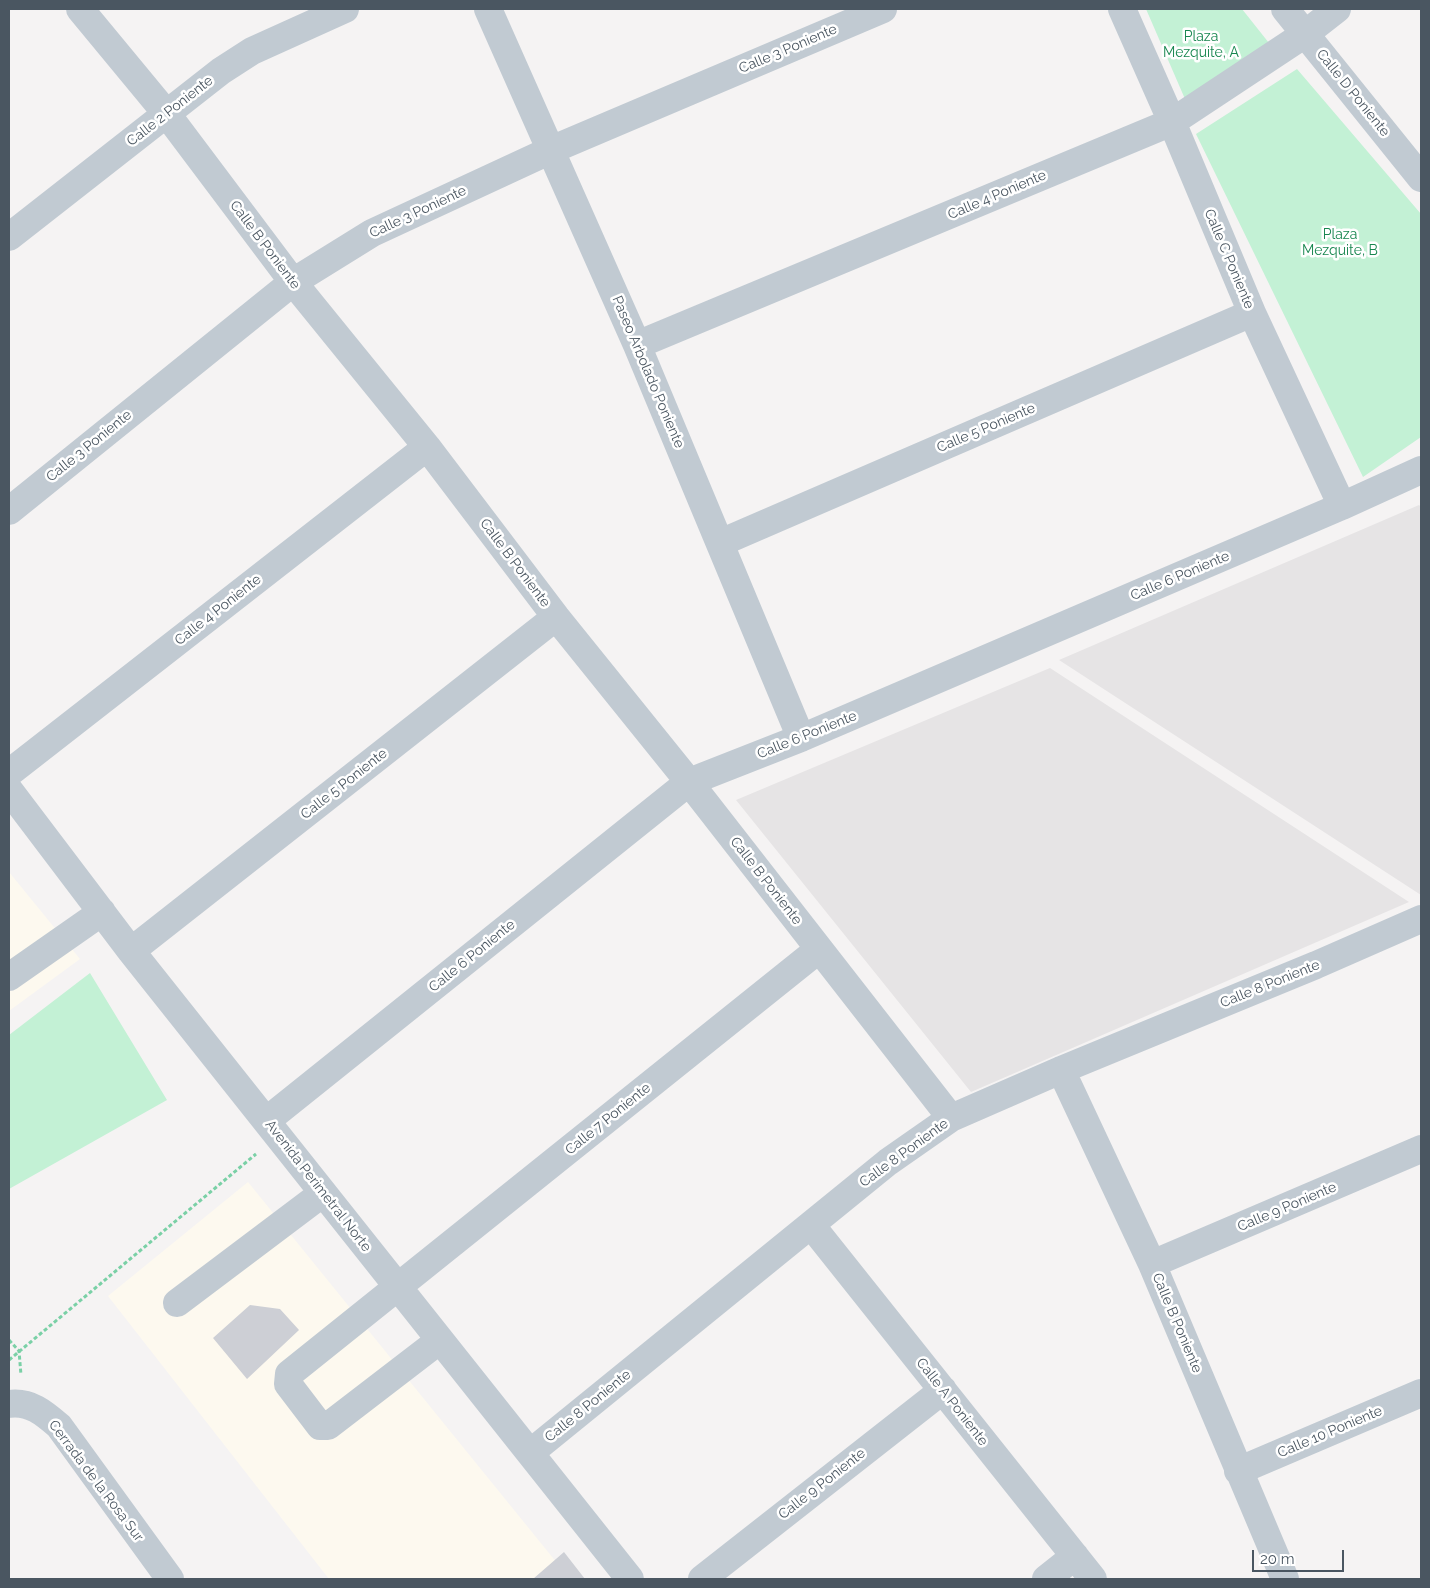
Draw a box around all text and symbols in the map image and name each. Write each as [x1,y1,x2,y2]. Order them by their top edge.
street label: Calle 3 Poniente [736,21,840,77]
park label: Plaza Mezquite, A [1163,29,1239,62]
street label: Calle D Poniente [1313,46,1393,140]
street label: Calle 2 Poniente [124,72,216,150]
street label: Calle 4 Poniente [945,167,1049,223]
street label: Calle 3 Poniente [367,182,469,242]
street label: Calle B Poniente [226,197,304,293]
street label: Calle C Poniente [1200,206,1258,312]
park label: Plaza Mezquite, B [1302,227,1378,260]
street label: Paseo Arbolado Poniente [608,293,688,451]
street label: Calle 5 Poniente [934,400,1038,456]
street label: Calle 3 Poniente [43,406,135,486]
street label: Calle B Poniente [476,515,554,611]
street label: Calle 6 Poniente [1128,548,1232,604]
street label: Calle 4 Poniente [171,571,265,649]
street label: Calle 6 Poniente [755,707,859,763]
street label: Calle 5 Poniente [297,745,391,823]
street label: Calle B Poniente [727,834,805,928]
street label: Calle 6 Poniente [426,916,518,996]
street label: Calle 8 Poniente [1218,956,1322,1012]
street label: Calle 7 Poniente [562,1079,654,1159]
street label: Calle 8 Poniente [856,1115,952,1191]
street label: Avenida Perimetral Norte [261,1117,375,1255]
street label: Calle 9 Poniente [1235,1179,1339,1235]
street label: Calle B Poniente [1148,1271,1206,1375]
street label: Calle A Poniente [912,1355,992,1449]
street label: Calle 8 Poniente [542,1366,634,1446]
street label: Calle 10 Poniente [1275,1402,1385,1462]
street label: Cerrada de la Rosa Sur [45,1417,147,1545]
street label: Calle 9 Poniente [775,1445,869,1523]
scale bar [1255,1540,1348,1572]
text: 20 m [1260,1550,1295,1568]

